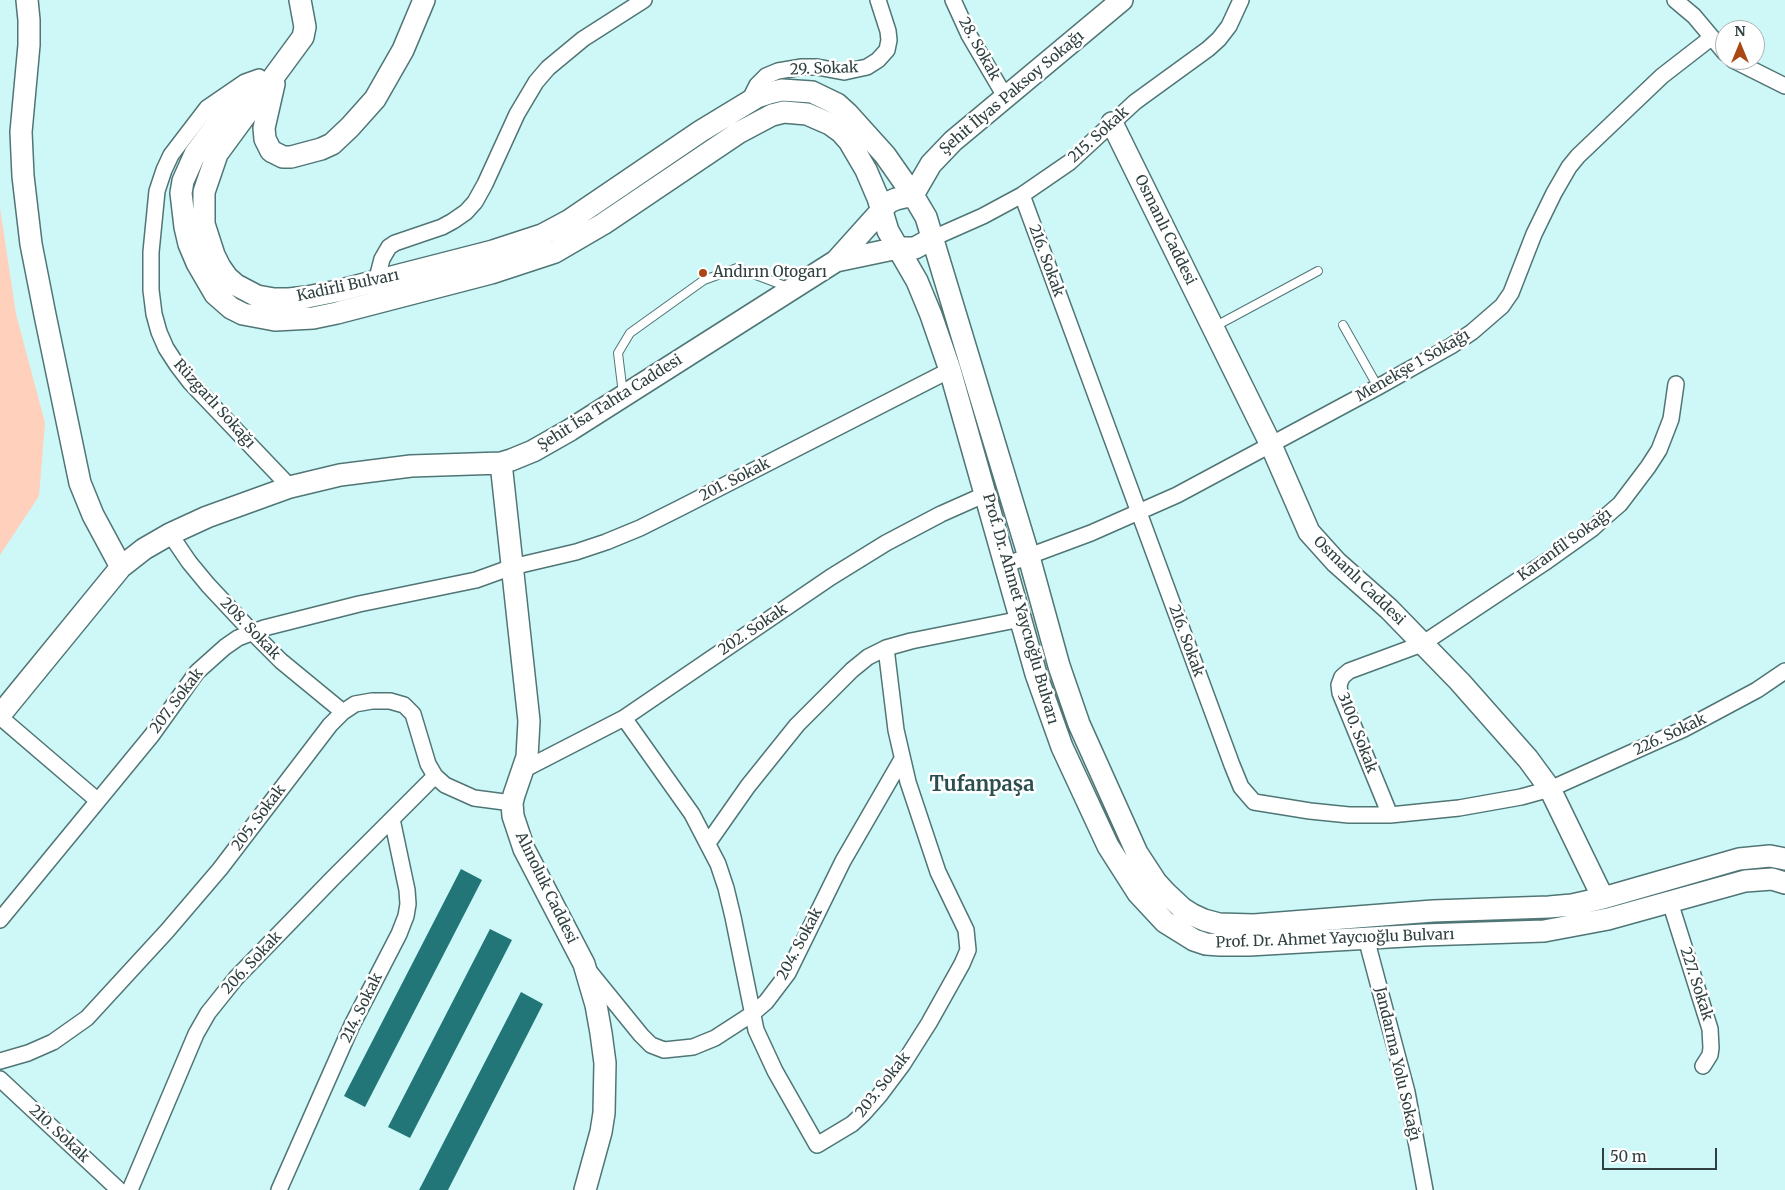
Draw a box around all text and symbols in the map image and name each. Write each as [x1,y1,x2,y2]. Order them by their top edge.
street label: 28. Sokak [954,14,1004,84]
north arrow [1715,20,1765,70]
text: N [1734,22,1746,40]
street label: Şehit İlyas Paksoy Sokağı [936,27,1088,159]
street label: 29. Sokak [789,59,859,79]
street label: 215. Sokak [1065,103,1133,167]
street label: Osmanlı Caddesi [1131,172,1199,288]
street label: 216. Sokak [1025,222,1067,300]
place label: Andırın Otogarı [713,264,827,282]
street label: Kadirli Bulvarı [295,266,401,306]
marker: Andırın Otogarı [697,267,709,279]
street label: Menekşe 1 Sokağı [1353,326,1473,406]
street label: Şehit İsa Tahta Caddesi [534,351,686,455]
street label: Rüzgarlı Sokağı [169,356,259,452]
street label: 201. Sokak [697,455,773,505]
street label: Prof. Dr. Ahmet Yaycıoğlu Bulvarı [978,492,1062,726]
street label: Karanfil Sokağı [1515,505,1615,585]
street label: Osmanlı Caddesi [1309,533,1409,629]
street label: 208. Sokak [216,594,284,664]
street label: 202. Sokak [715,600,791,660]
street label: 216. Sokak [1165,602,1207,680]
street label: 207. Sokak [147,665,207,737]
street label: 3100. Sokak [1333,690,1381,776]
street label: 226. Sokak [1631,710,1709,760]
district label: Tufanpaşa [929,773,1035,797]
street label: 205. Sokak [228,781,290,855]
street label: Alınoluk Caddesi [511,829,581,947]
street label: 204. Sokak [773,905,827,983]
street label: Prof. Dr. Ahmet Yaycıoğlu Bulvarı [1215,926,1455,952]
street label: 206. Sokak [218,928,286,998]
street label: 227. Sokak [1676,945,1716,1023]
street label: 214. Sokak [337,970,387,1046]
street label: Jandarma Yolu Sokağı [1371,985,1423,1143]
street label: 203. Sokak [852,1049,914,1121]
street label: 210. Sokak [25,1102,93,1166]
scale bar [1605,1138,1720,1170]
text: 50 m [1610,1147,1647,1166]

